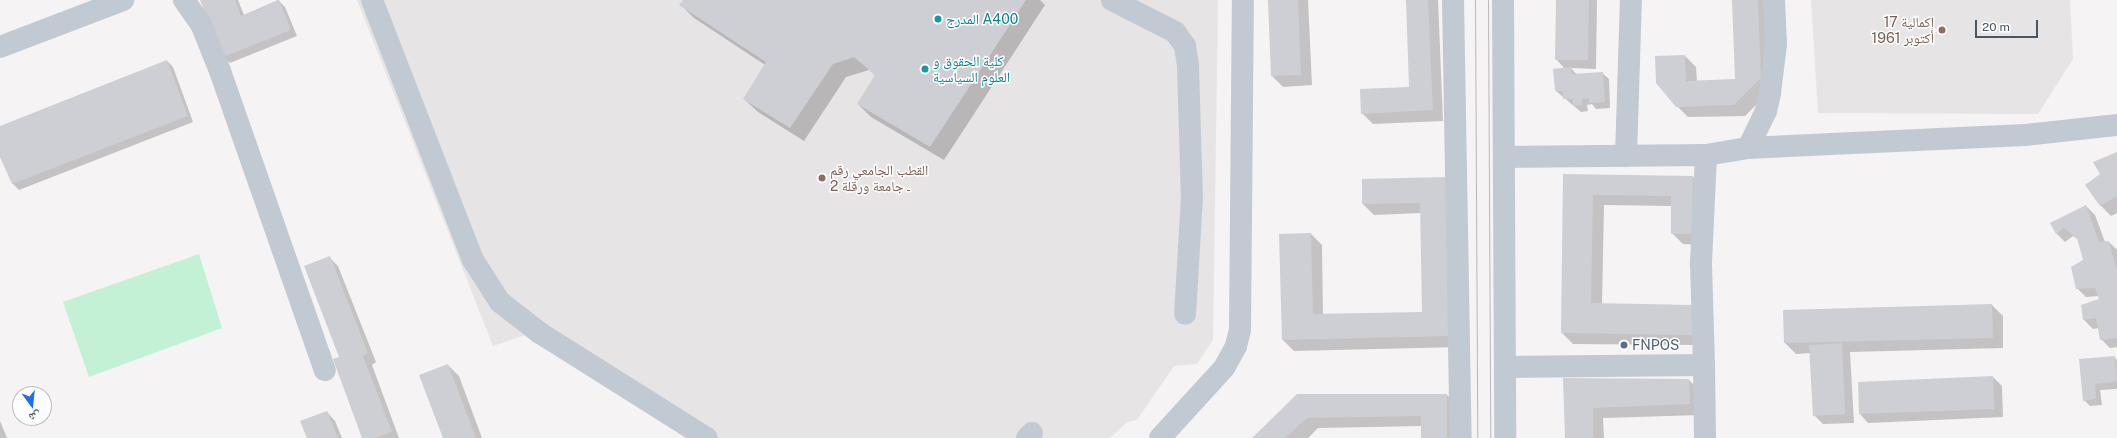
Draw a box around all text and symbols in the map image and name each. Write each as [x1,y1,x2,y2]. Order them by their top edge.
place label: المدرج A400 [946,11,1018,27]
scale bar [1977,12,2040,38]
marker: المدرج A400 [933,14,943,24]
place label: إكمالية 17 أكتوبر 1961 [1872,14,1934,46]
text: 20 m [1982,20,2010,34]
marker: إكمالية 17 أكتوبر 1961 [1937,25,1947,35]
place label: كلية الحقوق و العلوم السياسية [933,53,1010,86]
marker: كلية الحقوق و العلوم السياسية [920,64,930,74]
place label: القطب الجامعي رقم 2 ـ جامعة ورقلة [830,162,928,194]
marker: القطب الجامعي رقم 2 ـ جامعة ورقلة [817,173,827,183]
place label: FNPOS [1632,337,1679,353]
marker: FNPOS [1619,340,1629,350]
north arrow [12,386,52,426]
text: ش [28,409,42,424]

